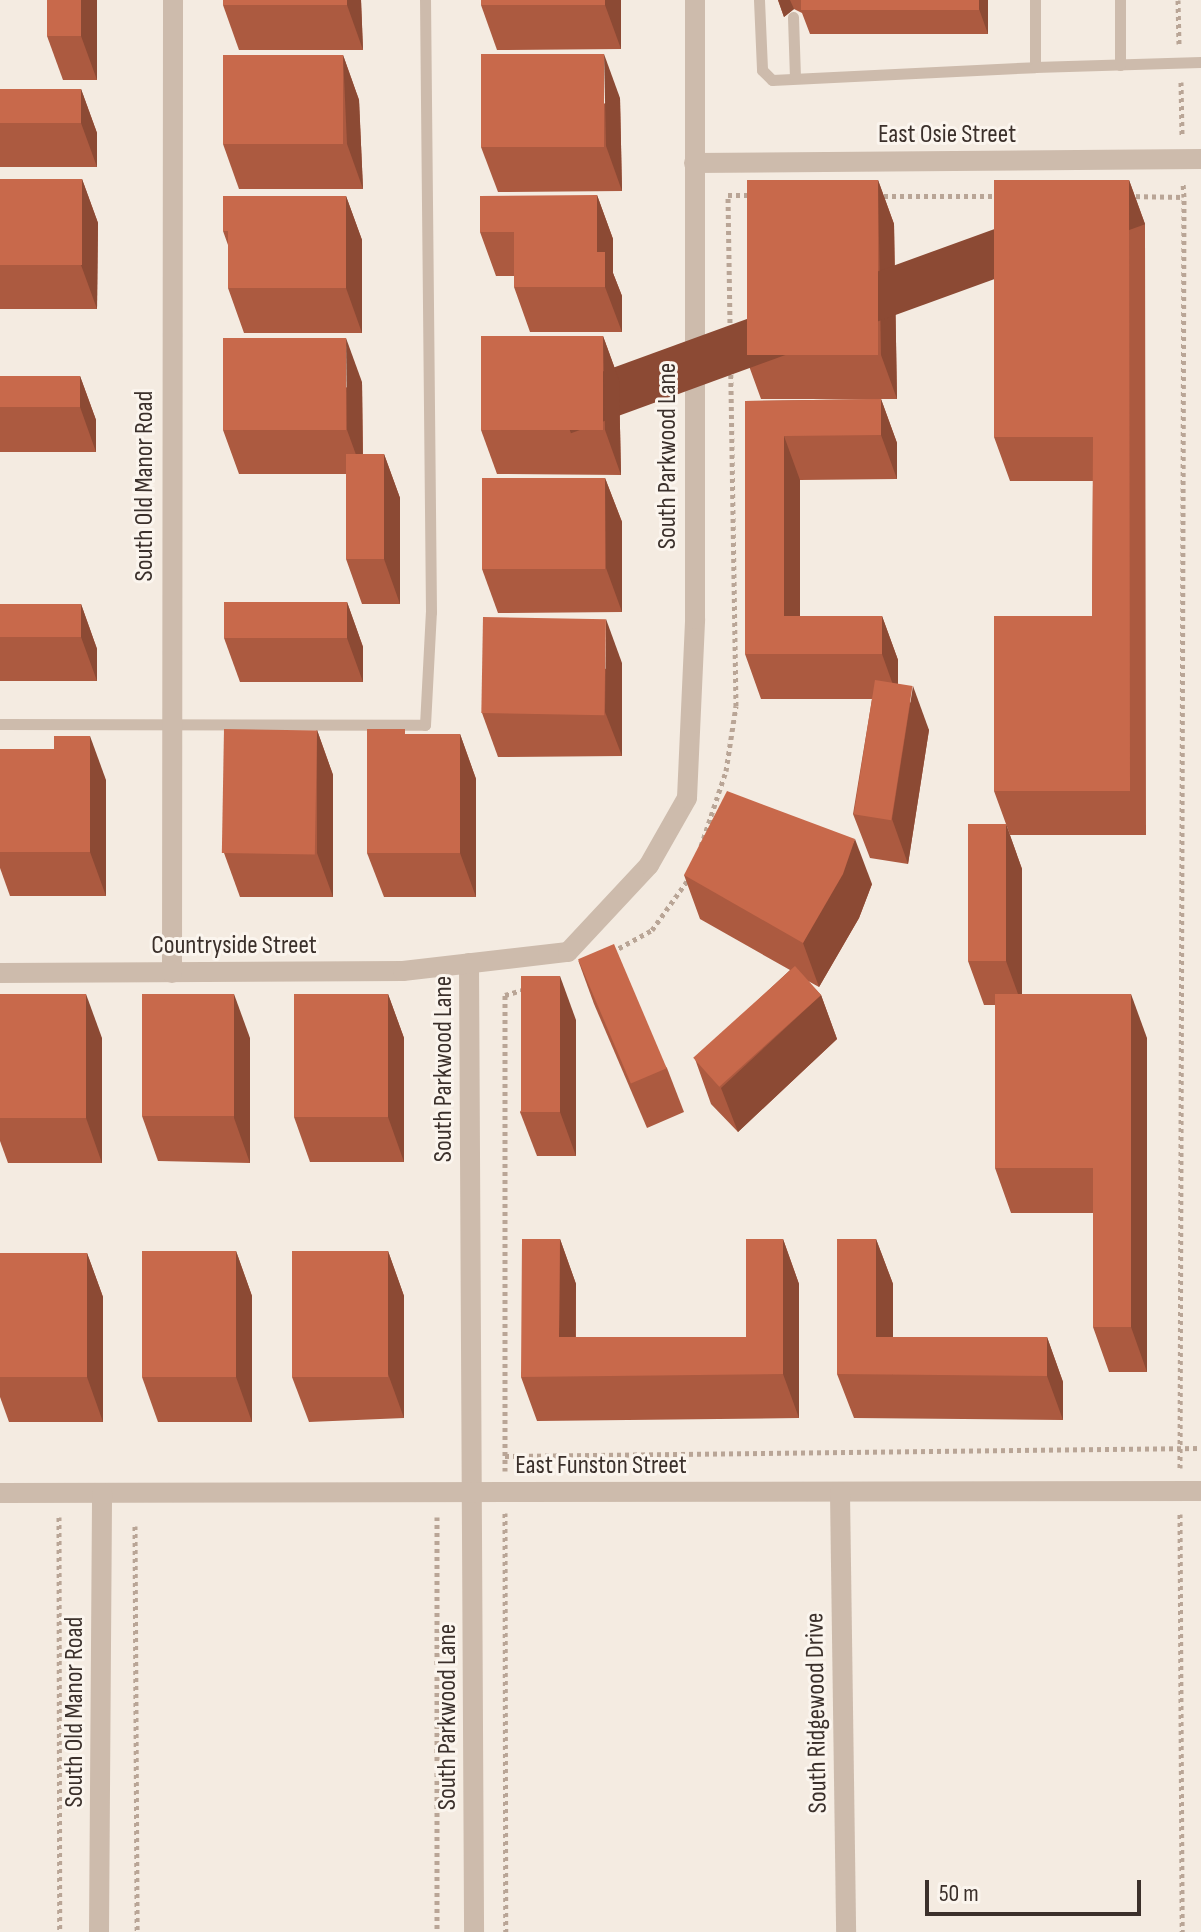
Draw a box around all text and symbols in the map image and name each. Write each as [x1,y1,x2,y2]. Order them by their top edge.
street label: East Osie Street [878,119,1016,151]
street label: South Parkwood Lane [652,363,684,549]
street label: South Old Manor Road [129,391,161,581]
street label: Countryside Street [151,930,317,962]
street label: South Parkwood Lane [428,976,460,1162]
street label: East Funston Street [515,1450,687,1482]
street label: South Ridgewood Drive [800,1612,834,1814]
street label: South Old Manor Road [59,1617,91,1807]
street label: South Parkwood Lane [432,1624,464,1810]
scale bar [929,1864,1145,1914]
text: 50 m [939,1879,979,1908]

